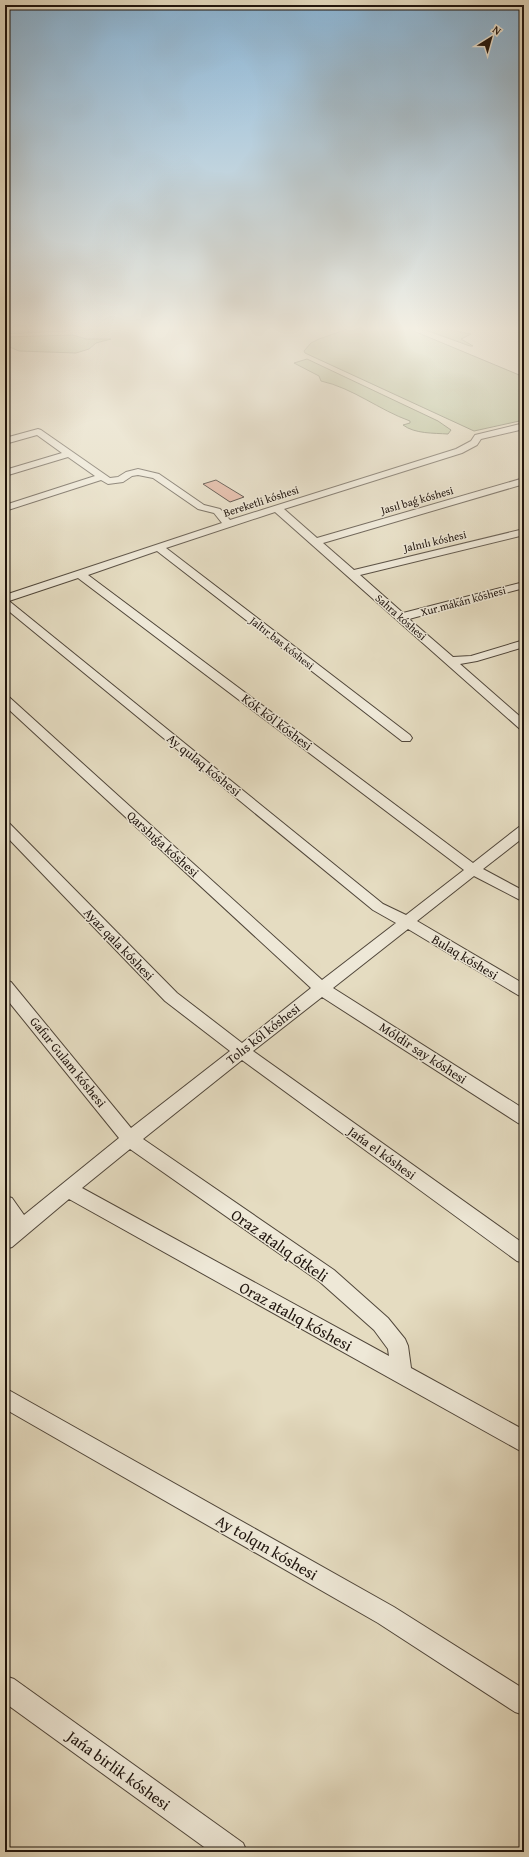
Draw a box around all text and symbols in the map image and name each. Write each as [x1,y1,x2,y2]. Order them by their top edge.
north arrow [471,18,511,58]
text: N [489,21,505,39]
street label: Bereketli kóshesi [221,481,301,521]
street label: Jasıl baǵ kóshesi [377,482,455,519]
street label: Jalnılı kóshesi [400,526,468,556]
street label: Xur mákán kóshesi [419,582,507,620]
street label: Sahra kóshesi [372,590,430,644]
street label: Jaltır bas kóshesi [245,612,318,673]
street label: Kók kól kóshesi [238,689,317,755]
street label: Ay qulaq kóshesi [163,729,245,801]
street label: Qarshıǵa kóshesi [123,806,204,882]
street label: Ayaz qala kóshesi [79,903,159,985]
street label: Bulaq kóshesi [428,930,502,985]
street label: Tolıs kól kóshesi [222,999,304,1069]
street label: Gafur Gulam kóshesi [25,1013,111,1112]
street label: Móldir say kóshesi [375,1018,471,1089]
street label: Jańa el kóshesi [343,1121,420,1184]
street label: Oraz atalıq ótkeli [226,1202,334,1288]
street label: Oraz atalıq kóshesi [235,1275,357,1357]
street label: Ay tolqın kóshesi [212,1508,323,1586]
street label: Jańa birlik kóshesi [61,1723,176,1816]

